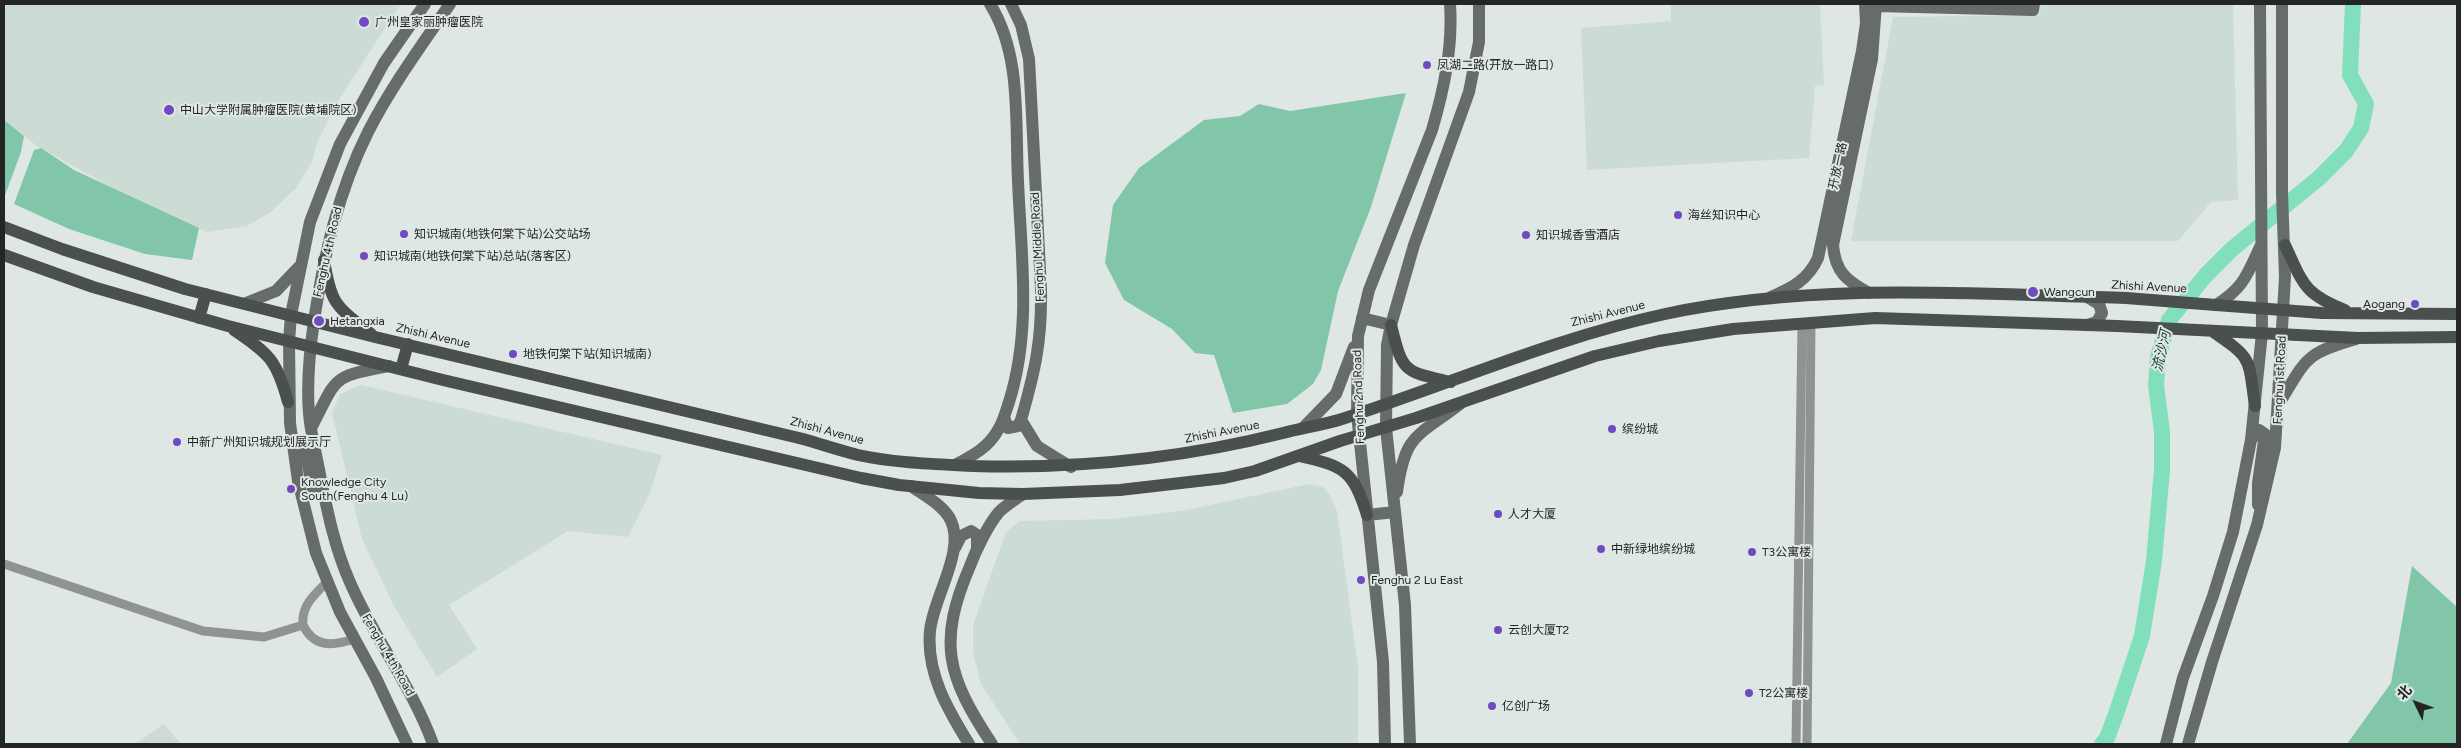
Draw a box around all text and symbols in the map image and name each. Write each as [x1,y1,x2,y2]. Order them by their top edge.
marker: 广州皇家丽肿瘤医院 [357,15,371,29]
place label: 广州皇家丽肿瘤医院 [375,15,483,29]
place label: 凤湖二路(开放一路口) [1437,58,1553,72]
marker: 凤湖二路(开放一路口) [1421,59,1433,71]
marker: 中山大学附属肿瘤医院(黄埔院区) [162,103,176,117]
place label: 中山大学附属肿瘤医院(黄埔院区) [180,103,356,117]
street label: 开放一路 [1826,141,1850,191]
street label: Fenghu Middle Road [1028,192,1048,302]
street label: Fenghu 4th Road [311,205,345,299]
place label: 海丝知识中心 [1688,208,1760,222]
marker: 海丝知识中心 [1672,209,1684,221]
place label: 知识城南(地铁何棠下站)公交站场 [414,227,590,241]
marker: 知识城南(地铁何棠下站)公交站场 [398,228,410,240]
place label: 知识城香雪酒店 [1536,228,1620,242]
marker: 知识城香雪酒店 [1520,229,1532,241]
place label: 知识城南(地铁何棠下站)总站(落客区) [374,249,571,263]
marker: 知识城南(地铁何棠下站)总站(落客区) [358,250,370,262]
street label: Zhishi Avenue [2111,278,2187,296]
marker: Wangcun [2026,285,2040,299]
place label: Wangcun [2044,285,2095,299]
place label: Aogang [2363,297,2405,311]
street label: Zhishi Avenue [1569,298,1647,330]
marker: Aogang [2409,298,2421,310]
marker: Hetangxia [312,314,326,328]
place label: Hetangxia [330,314,385,328]
street label: Zhishi Avenue [394,320,472,352]
water label: 流沙河 [2149,329,2175,373]
street label: Fenghu 1st Road [2270,335,2290,425]
place label: 地铁何棠下站(知识城南) [523,347,651,361]
marker: 地铁何棠下站(知识城南) [507,348,519,360]
street label: Fenghu 2nd Road [1350,350,1368,444]
street label: Zhishi Avenue [789,414,865,448]
street label: Zhishi Avenue [1183,418,1261,446]
place label: 缤纷城 [1622,422,1658,436]
marker: 缤纷城 [1606,423,1618,435]
place label: 中新广州知识城规划展示厅 [187,435,331,449]
marker: 中新广州知识城规划展示厅 [171,436,183,448]
place label: Knowledge City South(Fenghu 4 Lu) [301,475,408,503]
marker: Knowledge City South(Fenghu 4 Lu) [285,483,297,495]
place label: 人才大厦 [1508,507,1556,521]
marker: 人才大厦 [1492,508,1504,520]
place label: 中新绿地缤纷城 [1611,542,1695,556]
marker: 中新绿地缤纷城 [1595,543,1607,555]
place label: T3公寓楼 [1762,545,1811,559]
marker: T3公寓楼 [1746,546,1758,558]
place label: Fenghu 2 Lu East [1371,573,1463,587]
marker: Fenghu 2 Lu East [1355,574,1367,586]
street label: Fenghu 4th Road [359,611,417,699]
place label: 云创大厦T2 [1508,623,1569,637]
marker: 云创大厦T2 [1492,624,1504,636]
north arrow [2391,678,2441,728]
text: 北 [2393,682,2415,704]
place label: T2公寓楼 [1759,686,1808,700]
marker: T2公寓楼 [1743,687,1755,699]
place label: 亿创广场 [1502,699,1550,713]
marker: 亿创广场 [1486,700,1498,712]

